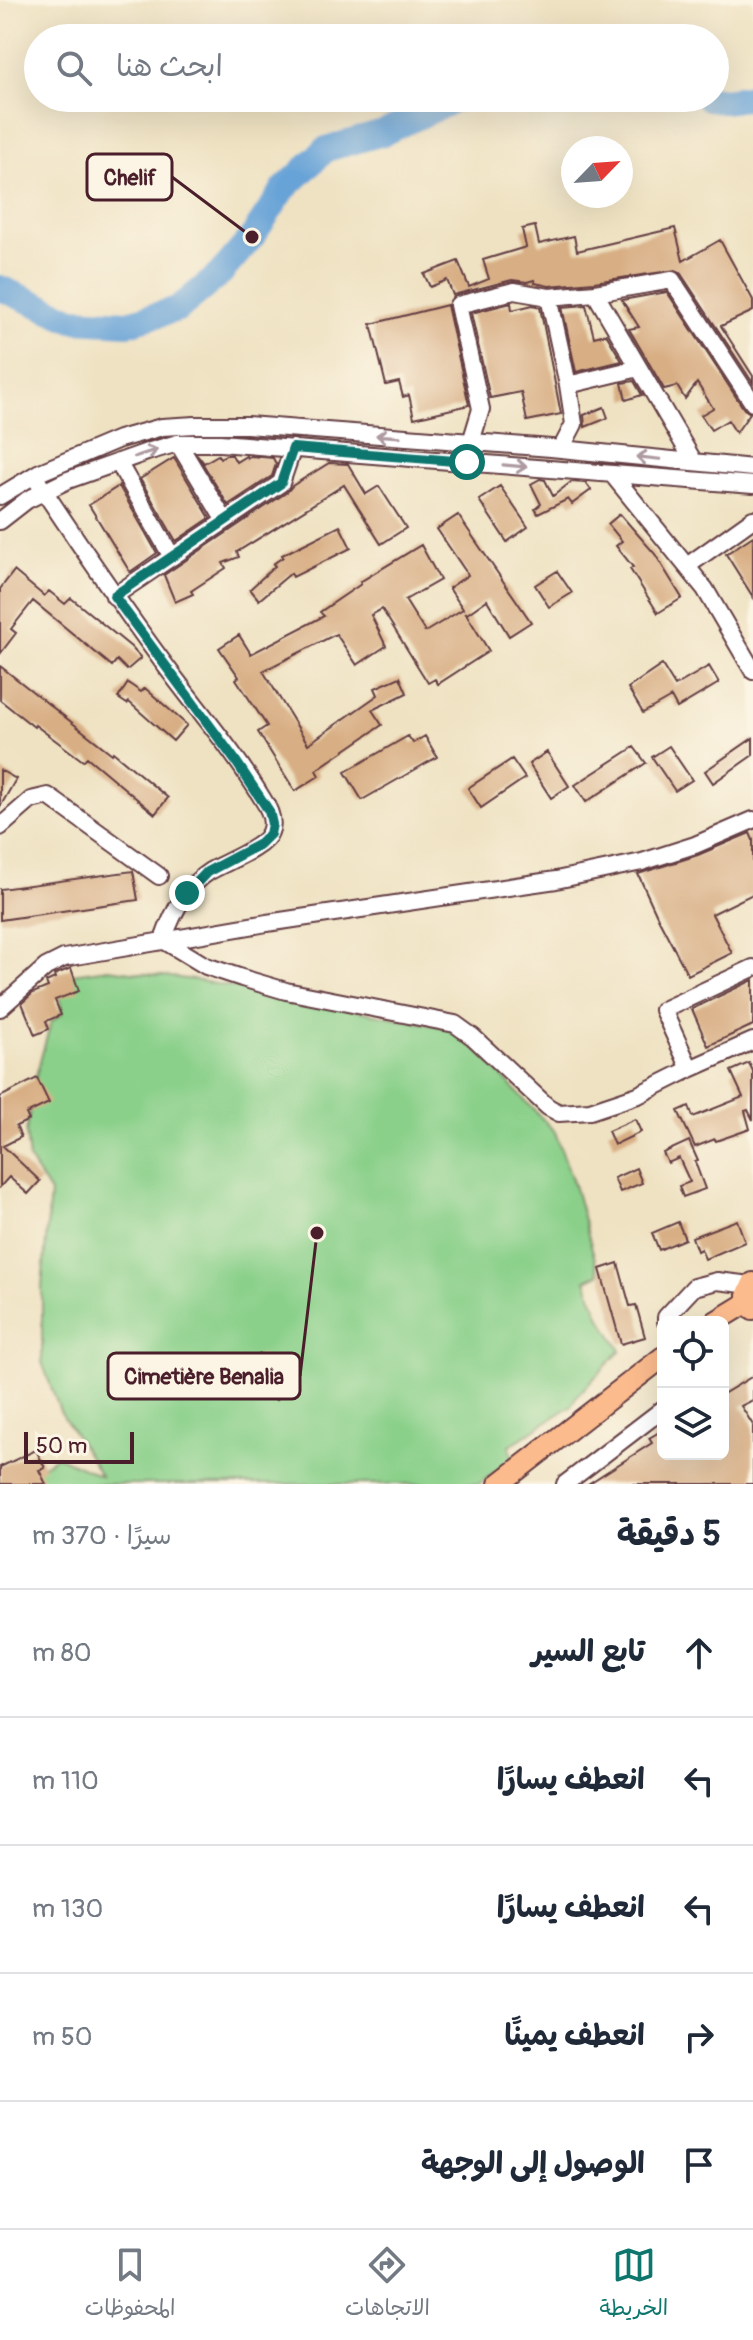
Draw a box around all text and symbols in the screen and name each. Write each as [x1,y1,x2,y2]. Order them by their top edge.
search box [24,24,729,112]
icon: search [52,46,96,90]
text: ابحث هنا [116,48,223,85]
north arrow [561,136,633,208]
callout: Chelif [87,154,172,200]
text: Chelif [104,164,157,192]
one-way arrow [375,428,402,443]
route start [449,444,485,480]
one-way arrow [132,445,158,460]
one-way arrow [635,450,661,465]
one-way arrow [501,459,528,474]
route end [169,875,205,911]
map controls [657,1316,729,1460]
button: locate [657,1316,729,1388]
callout: Cimetière Benalia [108,1353,300,1399]
text: Cimetière Benalia [124,1363,284,1391]
button: layers [657,1388,729,1460]
scale bar [24,1428,134,1464]
text: 50 m [36,1432,87,1460]
text: 5 دقيقة [617,1513,721,1556]
text: سيرًا · 370 m [32,1520,172,1552]
icon: ahead [677,1631,721,1675]
text: تابع السير [532,1633,645,1670]
text: 80 m [32,1637,92,1669]
icon: left [677,1759,721,1803]
text: انعطف يسارًا [497,1761,645,1798]
text: 110 m [32,1765,99,1797]
icon: left [677,1887,721,1931]
text: انعطف يسارًا [497,1889,645,1926]
text: 130 m [32,1893,103,1925]
icon: right [677,2015,721,2059]
text: انعطف يمينًا [505,2017,645,2054]
text: 50 m [32,2021,93,2053]
icon: arrive [677,2143,721,2187]
text: الوصول إلى الوجهة [421,2145,645,2182]
tab: المحفوظات [85,2243,175,2327]
tab: الاتجاهات [345,2243,430,2327]
tab: الخريطة [600,2243,668,2327]

